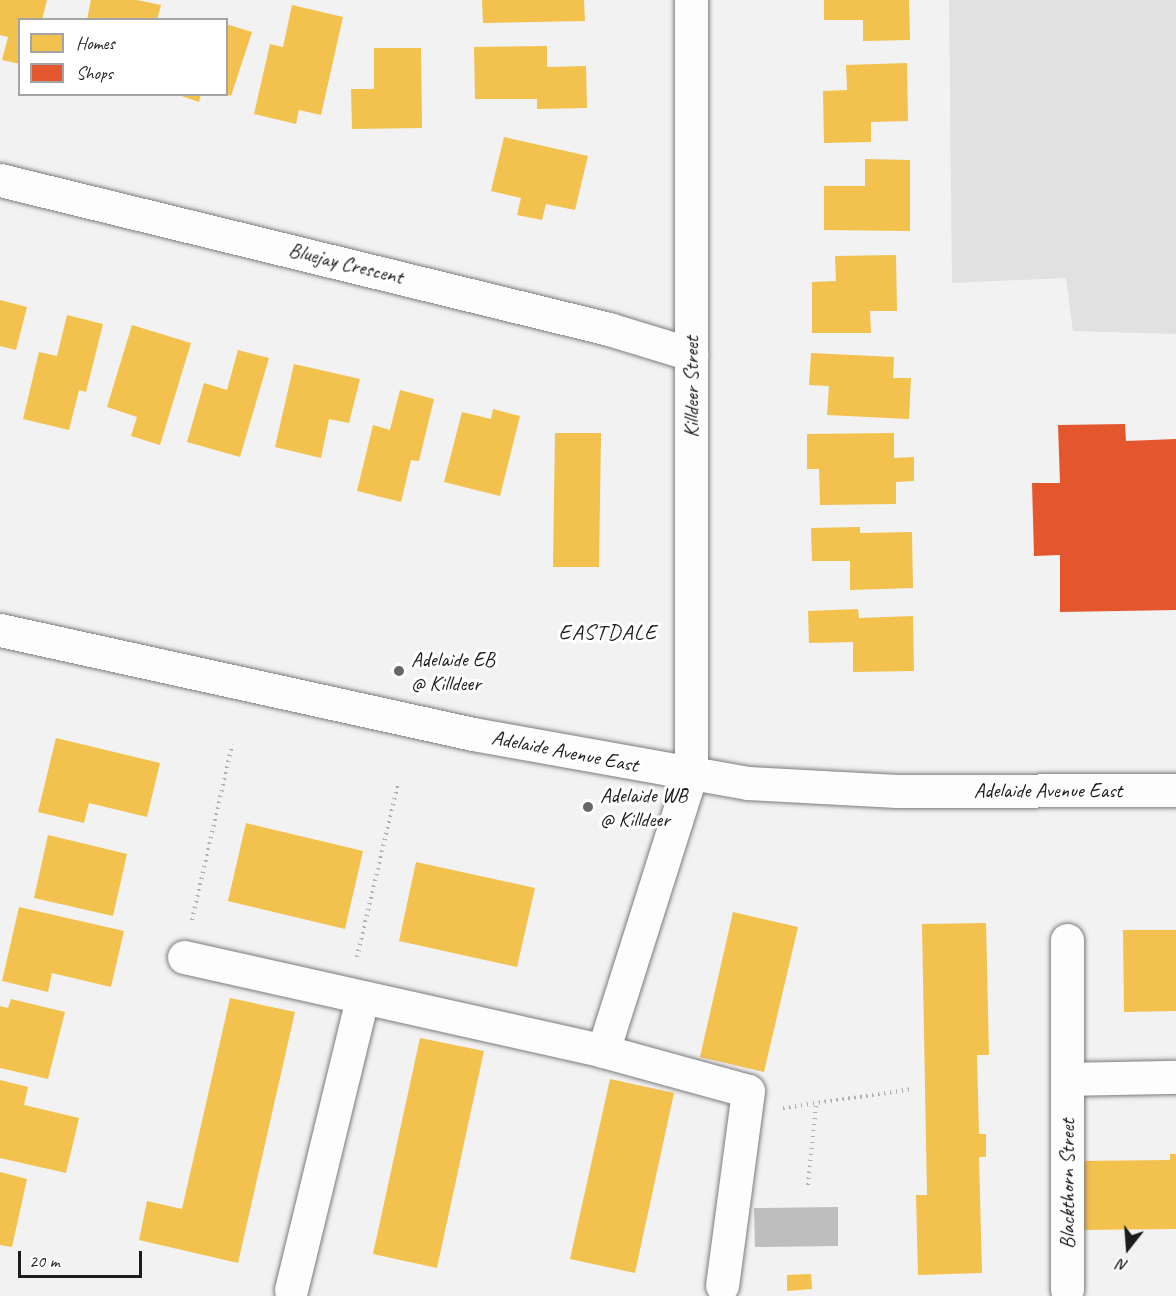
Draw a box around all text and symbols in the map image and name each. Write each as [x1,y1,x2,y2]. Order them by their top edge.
legend [18,18,228,96]
text: Homes [76,32,115,54]
text: Shops [76,62,113,84]
street label: Bluejay Crescent [286,237,406,289]
street label: Killdeer Street [678,336,704,438]
district label: EASTDALE [559,620,657,646]
place label: Adelaide EB @ Killdeer [411,646,495,696]
marker: Adelaide EB @ Killdeer [392,664,406,678]
street label: Adelaide Avenue East [489,724,641,778]
street label: Adelaide Avenue East [973,777,1123,803]
place label: Adelaide WB @ Killdeer [600,782,688,832]
marker: Adelaide WB @ Killdeer [581,800,595,814]
street label: Blackthorn Street [1054,1119,1080,1249]
north arrow [1098,1218,1158,1278]
scale bar [21,1239,146,1277]
text: 20 m [29,1250,60,1272]
text: N [1115,1254,1130,1276]

